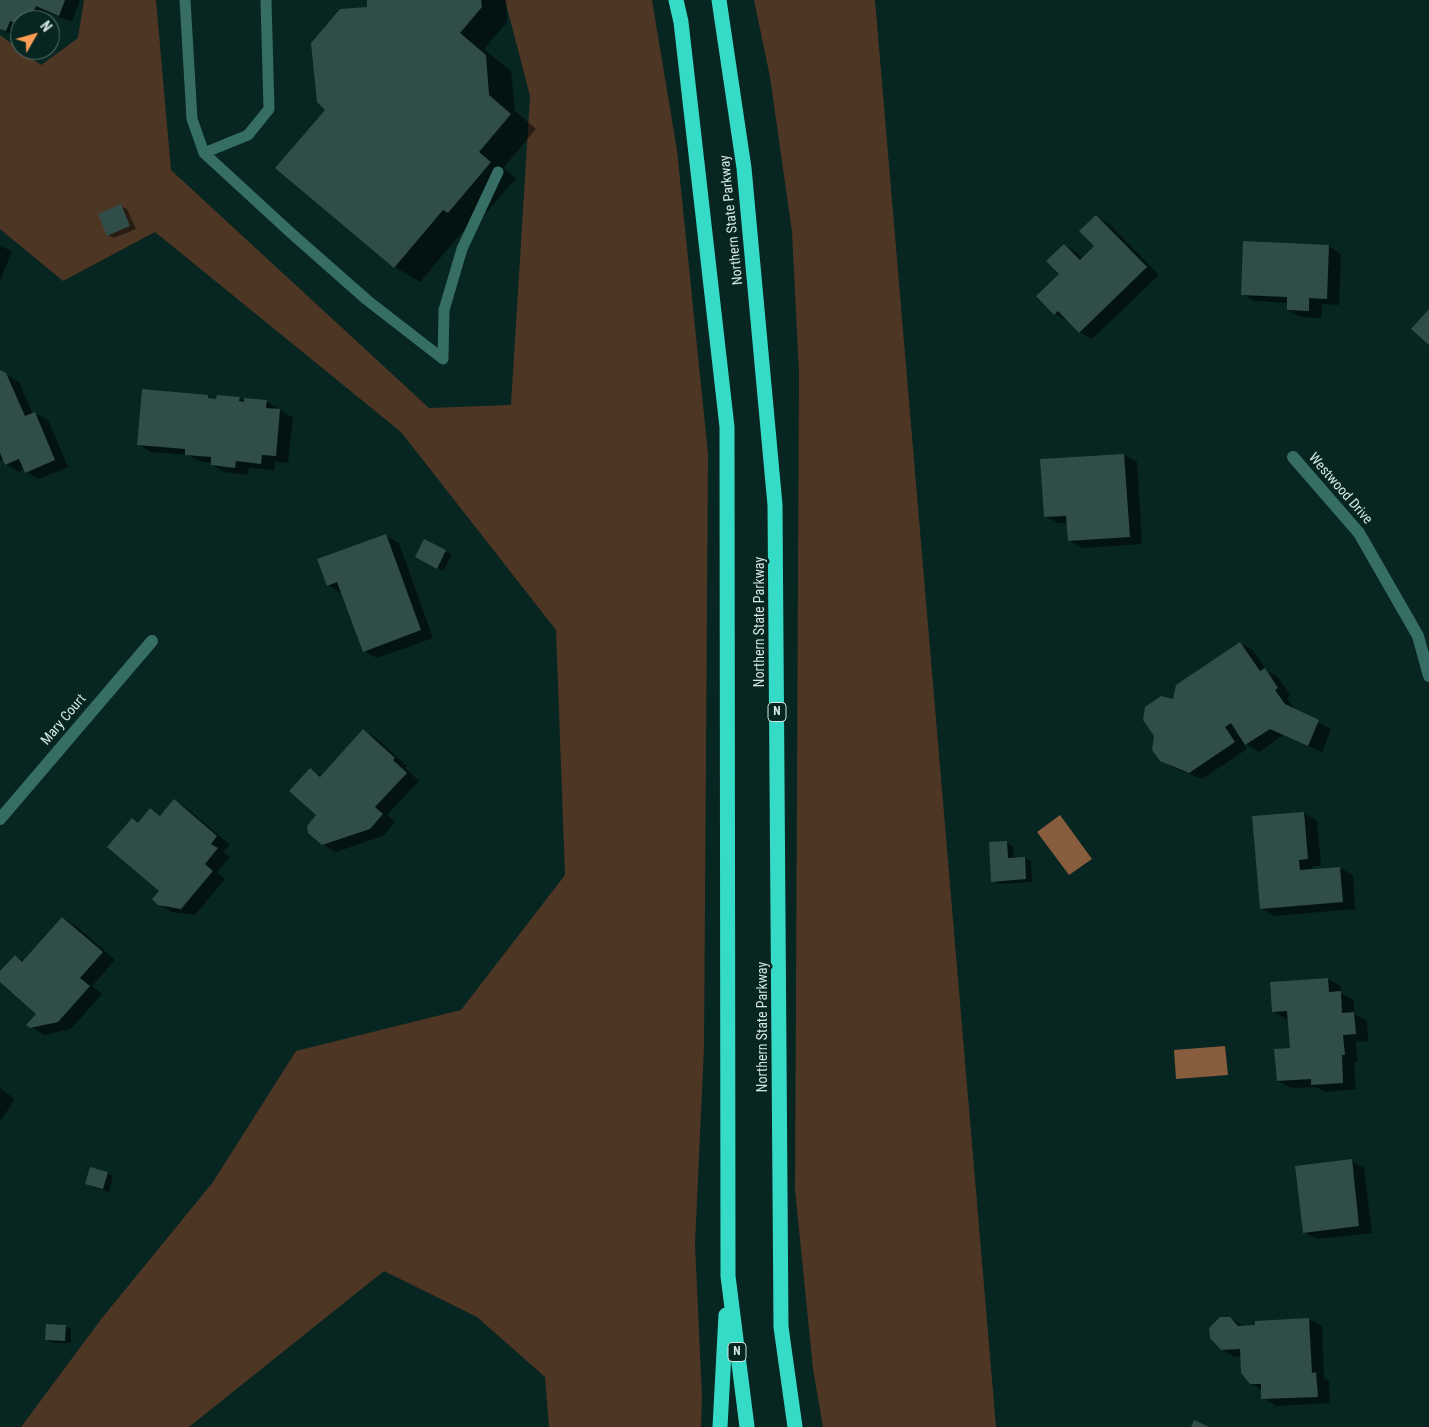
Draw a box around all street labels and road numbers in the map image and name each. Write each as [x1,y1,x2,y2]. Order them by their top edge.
street label: Northern State Parkway [717,154,747,286]
street label: Westwood Drive [1305,450,1375,528]
street label: Northern State Parkway [752,557,768,687]
street label: Mary Court [38,691,90,749]
road number: N [768,702,786,722]
street label: Northern State Parkway [755,962,771,1092]
road number: N [728,1342,746,1361]

